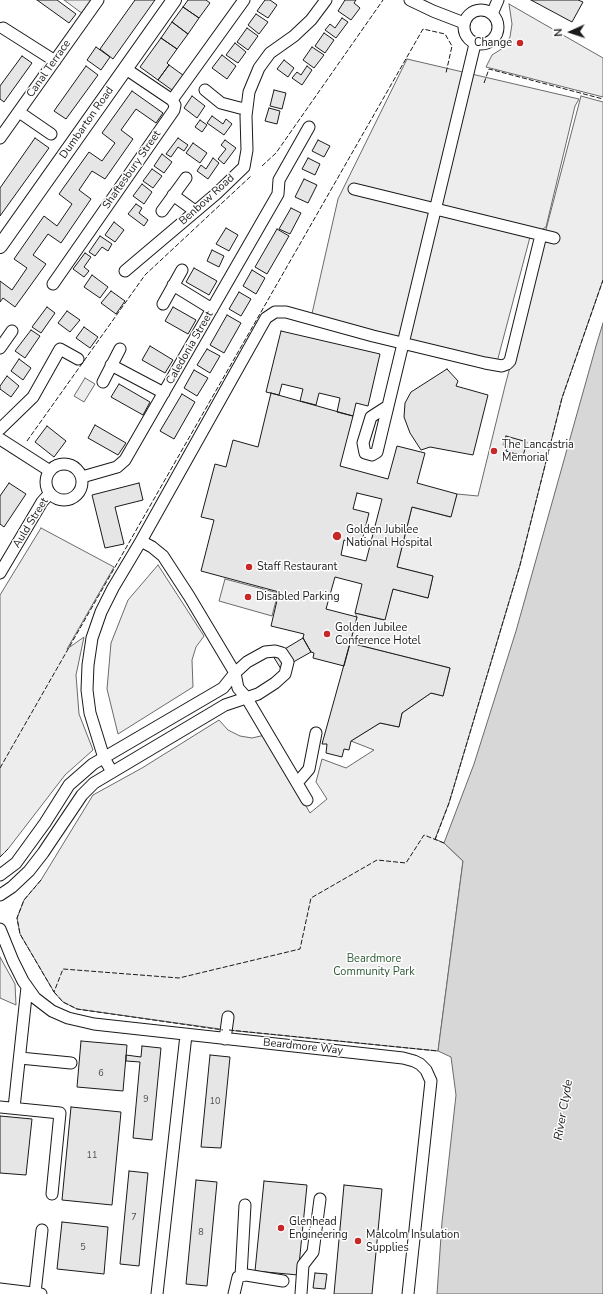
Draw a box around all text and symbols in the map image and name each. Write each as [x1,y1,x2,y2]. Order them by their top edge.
north arrow [551,12,591,52]
text: N [551,28,566,37]
place label: Change [474,36,512,50]
street label: Canal Terrace [24,38,74,100]
marker: Change [515,38,525,48]
street label: Dumbarton Road [57,84,117,162]
street label: Shaftesbury Street [100,128,164,212]
street label: Benbow Road [177,172,237,228]
street label: Caledonia Street [164,309,216,387]
place label: The Lancastria Memorial [502,438,574,464]
marker: The Lancastria Memorial [489,446,499,456]
street label: Auld Street [10,495,52,551]
place label: Golden Jubilee National Hospital [346,523,432,549]
marker: Golden Jubilee National Hospital [331,530,343,542]
place label: Staff Restaurant [257,560,337,574]
marker: Staff Restaurant [244,562,254,572]
place label: Disabled Parking [256,590,340,604]
marker: Disabled Parking [243,592,253,602]
place label: Golden Jubilee Conference Hotel [335,621,421,647]
marker: Golden Jubilee Conference Hotel [322,629,332,639]
park label: Beardmore Community Park [333,952,415,978]
street label: Beardmore Way [262,1036,344,1058]
house number: 6 [98,1069,104,1079]
water label: River Clyde [552,1078,576,1142]
house number: 9 [143,1095,149,1105]
house number: 10 [210,1097,220,1107]
house number: 11 [87,1151,97,1161]
house number: 7 [131,1213,137,1223]
place label: Glenhead Engineering [289,1215,348,1241]
marker: Glenhead Engineering [276,1223,286,1233]
house number: 8 [198,1228,204,1238]
place label: Malcolm Insulation Supplies [366,1228,459,1254]
marker: Malcolm Insulation Supplies [353,1236,363,1246]
house number: 5 [80,1243,86,1253]

